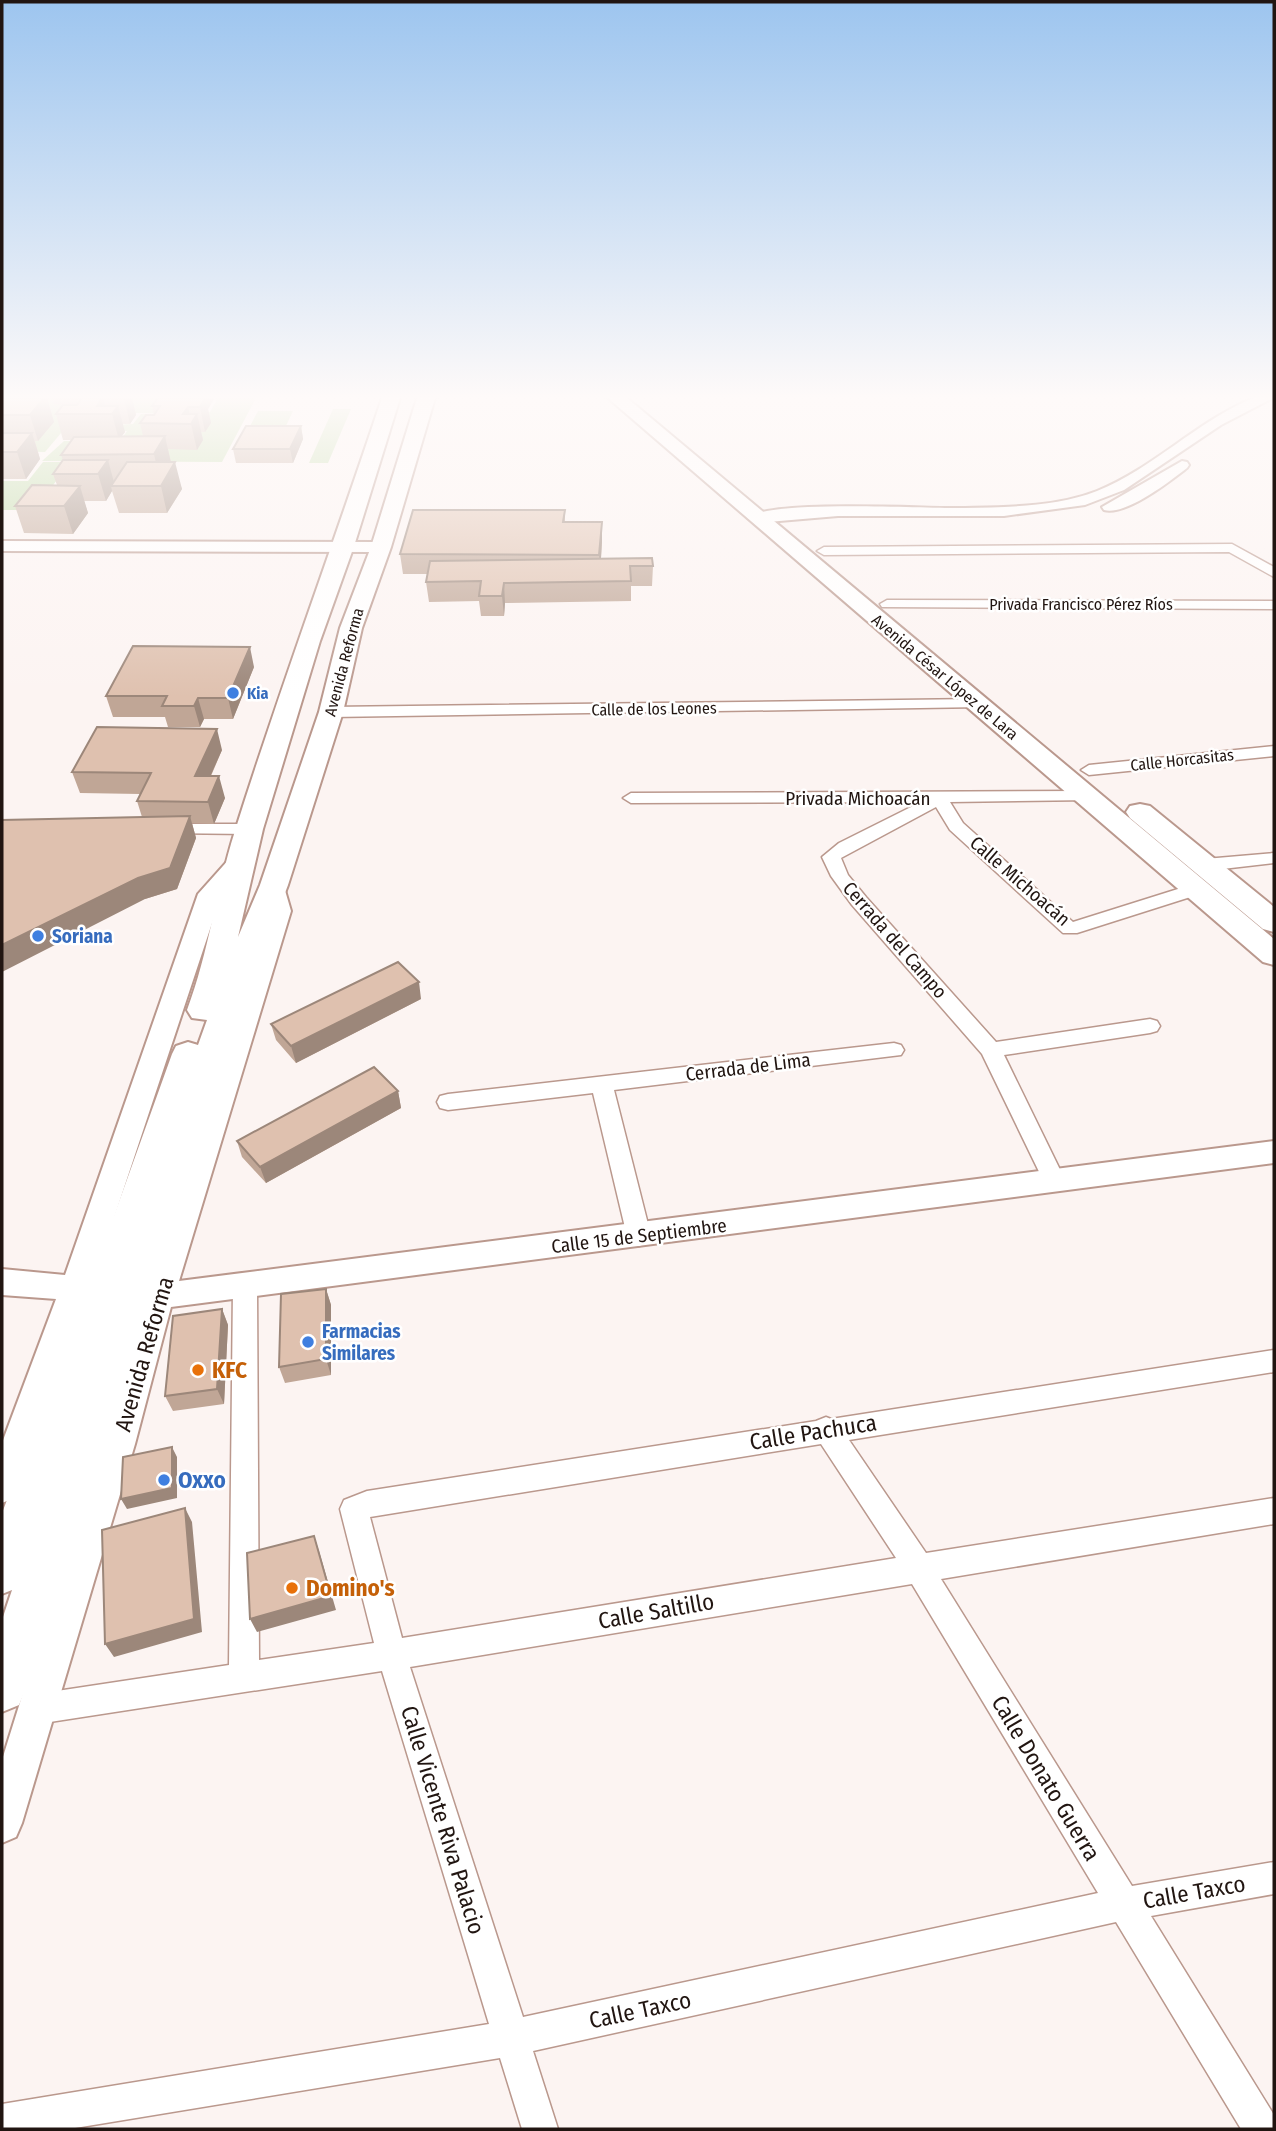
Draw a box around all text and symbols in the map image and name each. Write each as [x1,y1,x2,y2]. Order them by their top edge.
street label: Privada Francisco Pérez Ríos [989,595,1173,614]
street label: Avenida Reforma [320,606,368,718]
street label: Avenida César López de Lara [868,610,1022,744]
place label: Kia [247,684,268,703]
marker: Kia [225,685,241,701]
street label: Calle de los Leones [591,698,717,720]
street label: Calle Horcasitas [1129,745,1235,775]
street label: Privada Michoacán [785,787,931,810]
street label: Calle Michoacán [965,831,1075,931]
street label: Cerrada del Campo [838,877,952,1003]
place label: Soriana [52,925,113,948]
marker: Soriana [30,928,46,944]
street label: Cerrada de Lima [684,1048,812,1086]
street label: Calle 15 de Septiembre [550,1214,728,1258]
street label: Avenida Reforma [108,1273,180,1435]
place label: Farmacias Similares [322,1320,401,1365]
marker: Farmacias Similares [300,1334,316,1350]
place label: KFC [212,1356,247,1384]
marker: KFC [190,1362,206,1378]
street label: Calle Pachuca [747,1408,879,1456]
place label: Oxxo [178,1466,226,1494]
marker: Oxxo [156,1472,172,1488]
place label: Domino's [306,1574,395,1602]
marker: Domino's [284,1580,300,1596]
street label: Calle Saltillo [596,1587,716,1635]
street label: Calle Donato Guerra [986,1690,1106,1866]
street label: Calle Vicente Riva Palacio [395,1702,491,1938]
street label: Calle Taxco [1141,1869,1247,1915]
street label: Calle Taxco [587,1986,693,2034]

